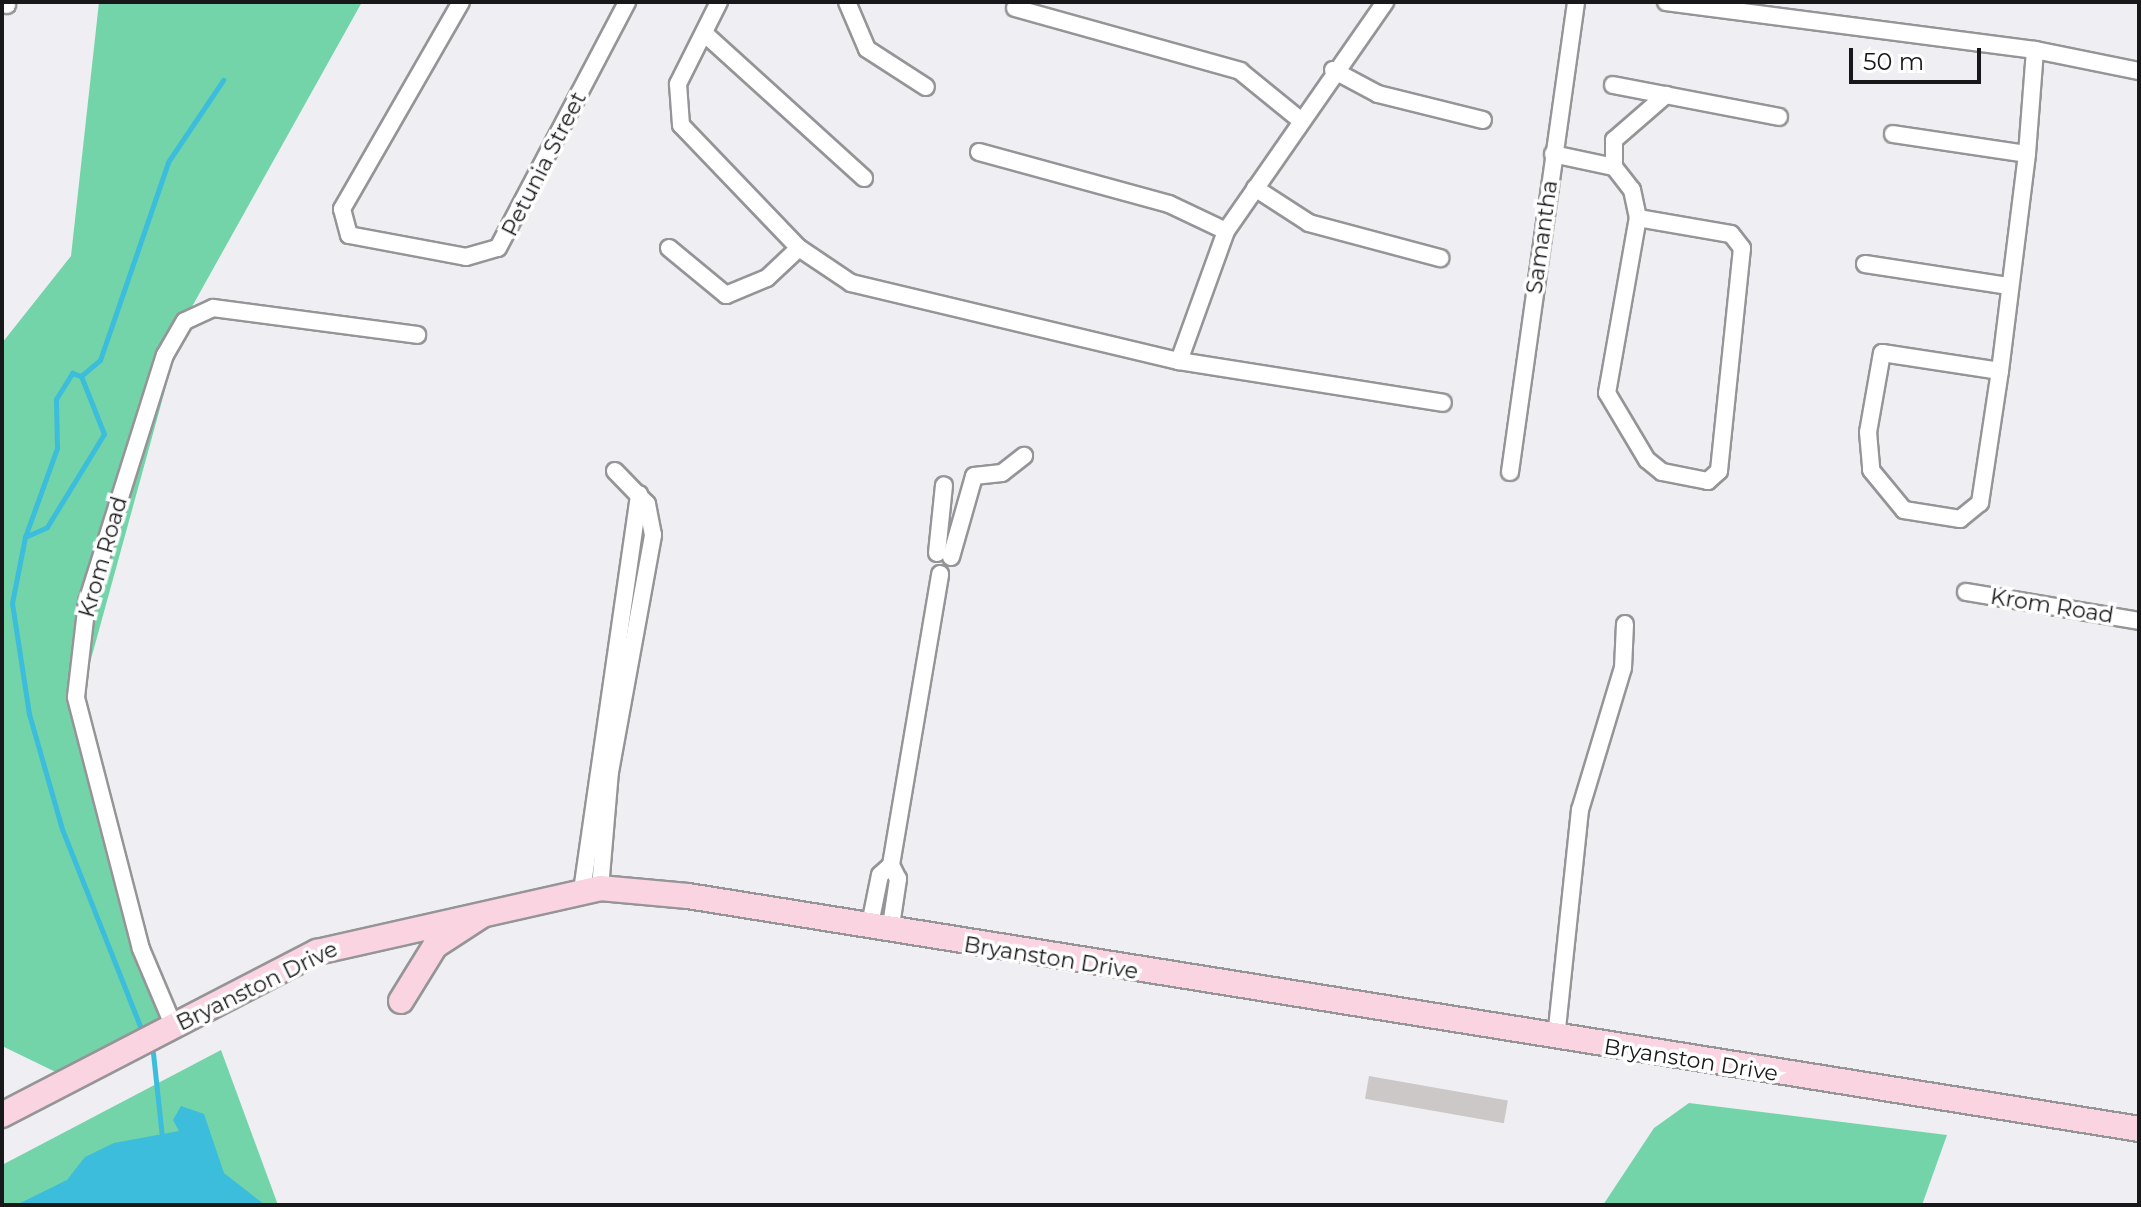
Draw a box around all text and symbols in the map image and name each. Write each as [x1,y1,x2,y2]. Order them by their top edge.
scale bar [1853,32,1985,82]
text: 50 m [1863,47,1924,76]
street label: Petunia Street [496,87,592,241]
street label: Samantha [1521,178,1563,296]
street label: Krom Road [73,494,133,620]
street label: Krom Road [1989,583,2115,629]
street label: Bryanston Drive [962,931,1140,985]
street label: Bryanston Drive [172,936,342,1036]
street label: Bryanston Drive [1602,1033,1780,1087]

